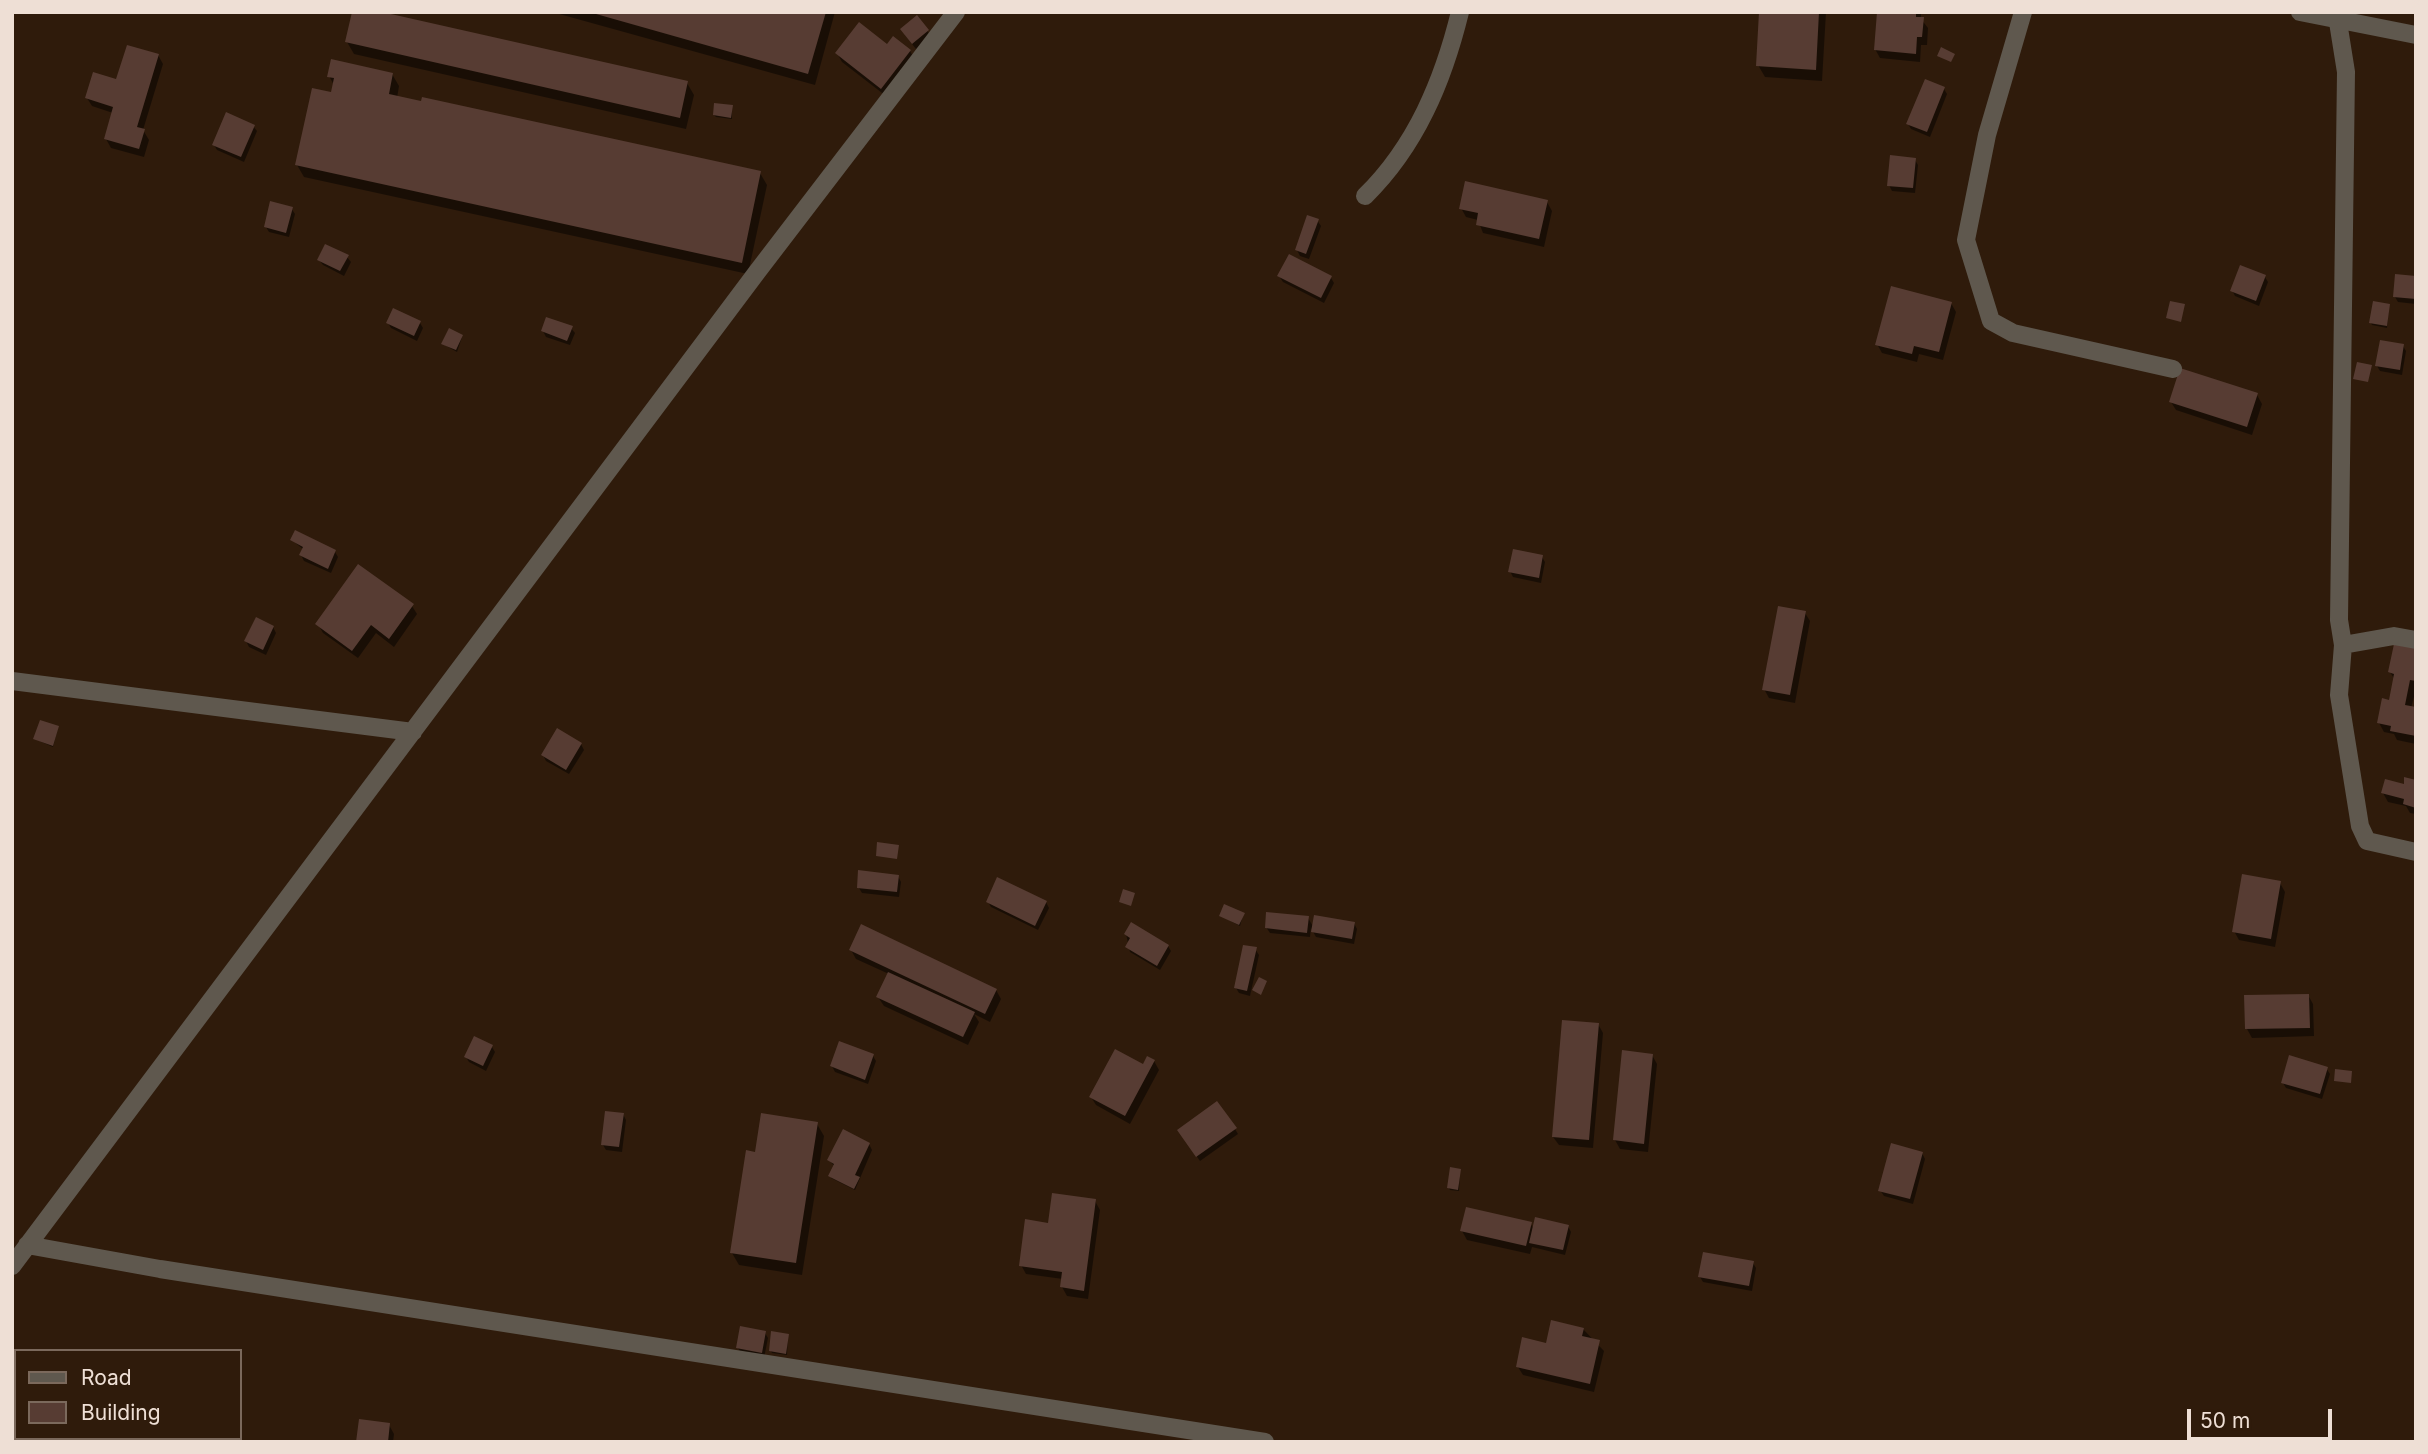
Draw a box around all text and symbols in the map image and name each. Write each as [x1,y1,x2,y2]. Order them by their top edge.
legend [14,1349,242,1440]
text: Road [81,1365,132,1390]
scale bar [2190,1394,2335,1438]
text: Building [81,1400,161,1425]
text: 50 m [2200,1408,2250,1433]

